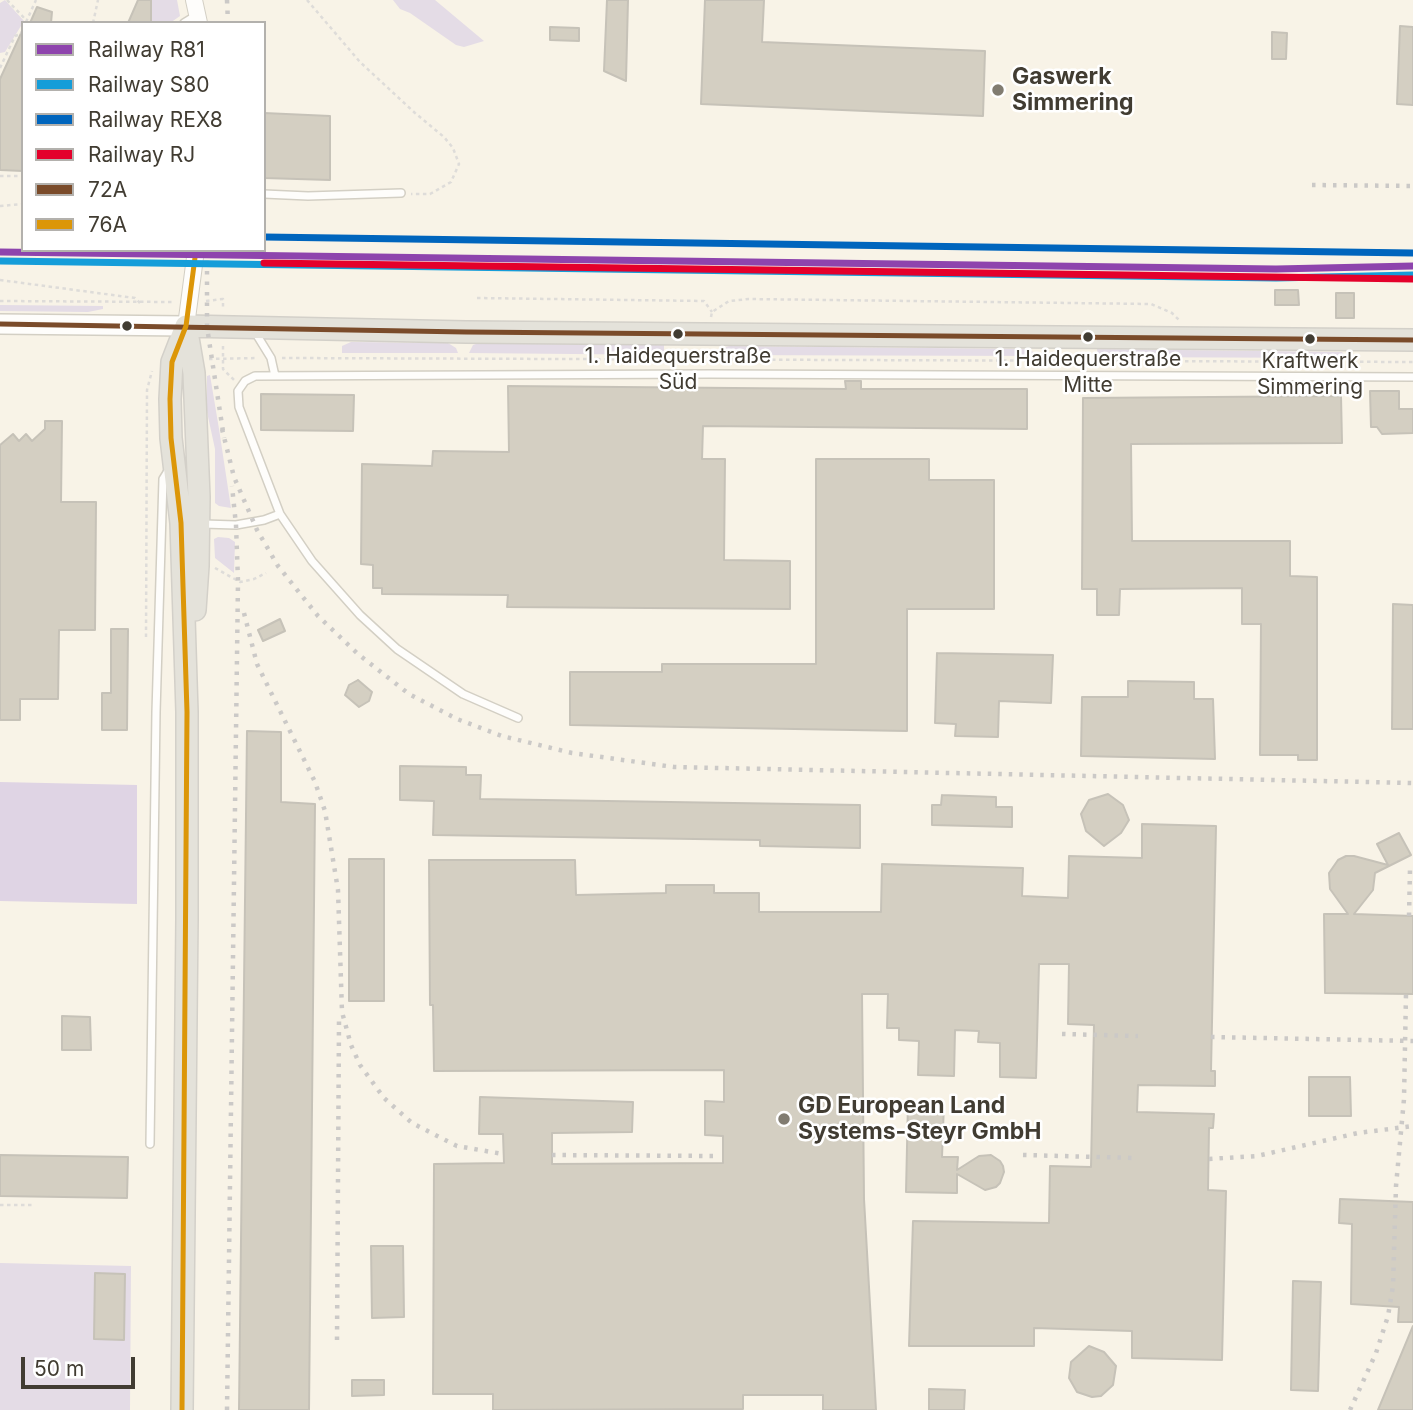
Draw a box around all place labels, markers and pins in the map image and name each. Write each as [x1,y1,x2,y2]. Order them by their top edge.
place label: Gaswerk Simmering [1012,63,1134,117]
marker: Gaswerk Simmering [990,82,1006,98]
unlabelled marker [120,319,134,333]
marker: 1. Haidequerstraße Süd [671,327,685,341]
marker: 1. Haidequerstraße Mitte [1081,330,1095,344]
marker: Kraftwerk Simmering [1303,332,1317,346]
place label: 1. Haidequerstraße Süd [585,344,771,394]
place label: 1. Haidequerstraße Mitte [995,347,1181,397]
place label: Kraftwerk Simmering [1257,349,1363,399]
place label: GD European Land Systems-Steyr GmbH [798,1092,1041,1146]
marker: GD European Land Systems-Steyr GmbH [776,1111,792,1127]

